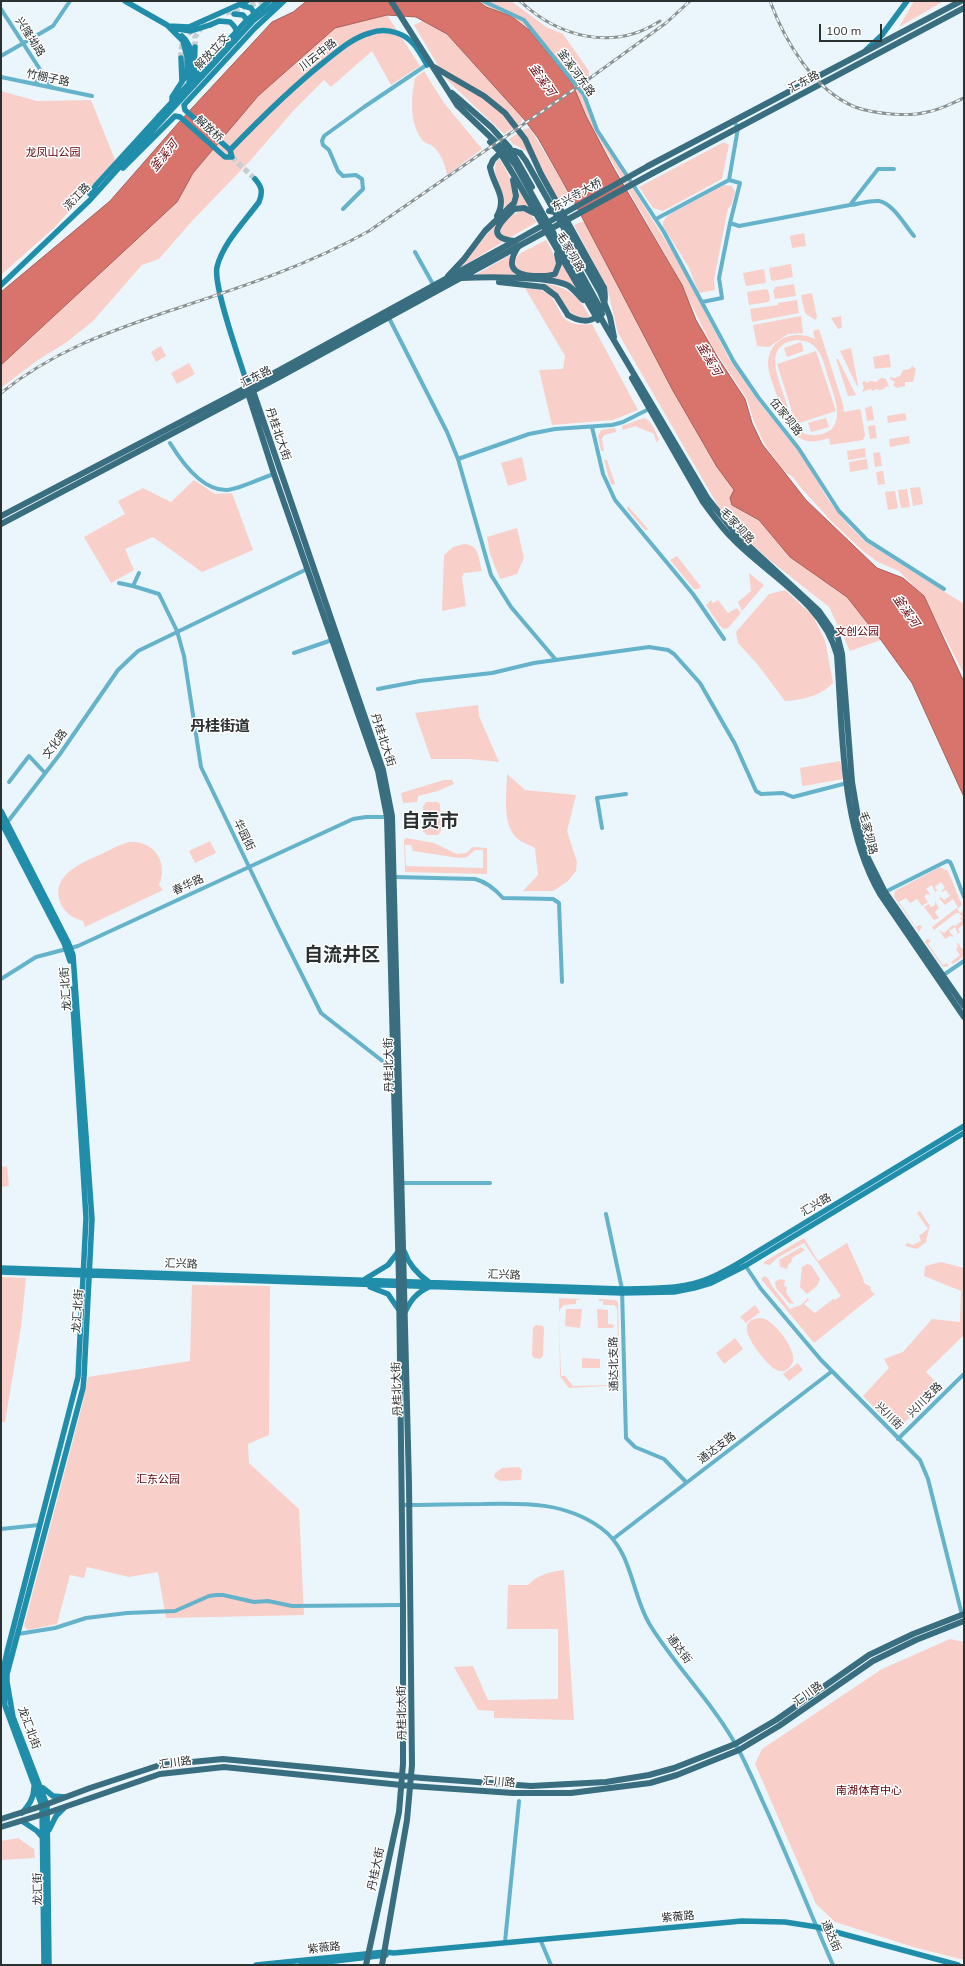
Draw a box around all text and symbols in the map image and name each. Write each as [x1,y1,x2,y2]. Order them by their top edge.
street label: 兴隆坳路 [12,15,48,59]
scale bar [821,16,884,42]
text: 100 m [826,23,861,38]
street label: 解放立交 [192,31,232,73]
street label: 川云中路 [297,36,339,74]
street label: 釜溪河东路 [554,47,598,99]
water label: 釜溪河 [526,61,558,99]
street label: 竹棚子路 [25,67,71,89]
street label: 汇东路 [786,68,822,96]
street label: 解放桥 [192,113,226,145]
water label: 釜溪河 [147,137,181,175]
park label: 龙凤山公园 [26,146,80,160]
street label: 东兴寺大桥 [550,176,604,214]
street label: 滨江路 [61,181,93,213]
street label: 毛家坝路 [553,230,587,274]
water label: 釜溪河 [694,340,724,378]
street label: 汇东路 [238,364,274,390]
street label: 伍家坝路 [767,396,805,438]
street label: 丹桂北大街 [263,406,293,462]
street label: 毛家坝路 [717,505,757,547]
water label: 釜溪河 [890,592,922,630]
park label: 文创公园 [835,625,879,639]
street label: 丹桂北大街 [368,712,398,768]
district label: 丹桂街道 [190,717,250,735]
street label: 文化路 [40,727,70,761]
district label: 自贡市 [402,810,458,832]
street label: 毛家坝路 [856,810,880,856]
street label: 华园街 [231,817,257,853]
street label: 春华路 [170,872,206,898]
district label: 自流井区 [304,944,380,966]
street label: 龙汇北街 [58,967,74,1011]
street label: 丹桂北大街 [382,1037,396,1093]
street label: 汇兴路 [798,1191,834,1219]
street label: 汇兴路 [164,1257,198,1271]
street label: 汇兴路 [487,1268,521,1282]
street label: 龙汇北街 [70,1289,86,1333]
street label: 通达北支路 [607,1336,621,1392]
street label: 丹桂北大街 [389,1361,405,1417]
street label: 兴川支路 [905,1380,945,1420]
street label: 兴川街 [873,1400,905,1432]
street label: 通达支路 [695,1429,739,1467]
park label: 汇东公园 [136,1473,180,1487]
street label: 通达街 [664,1632,694,1666]
street label: 汇川路 [791,1679,825,1709]
street label: 丹桂北大街 [395,1685,409,1741]
street label: 龙汇北街 [15,1705,43,1751]
street label: 汇川路 [158,1754,192,1772]
street label: 汇川路 [482,1774,516,1790]
park label: 南湖体育中心 [836,1784,902,1798]
street label: 丹桂大街 [365,1846,387,1892]
street label: 龙汇街 [31,1872,45,1906]
street label: 紫薇路 [661,1909,695,1925]
street label: 通达街 [818,1918,844,1954]
street label: 紫薇路 [307,1940,341,1956]

